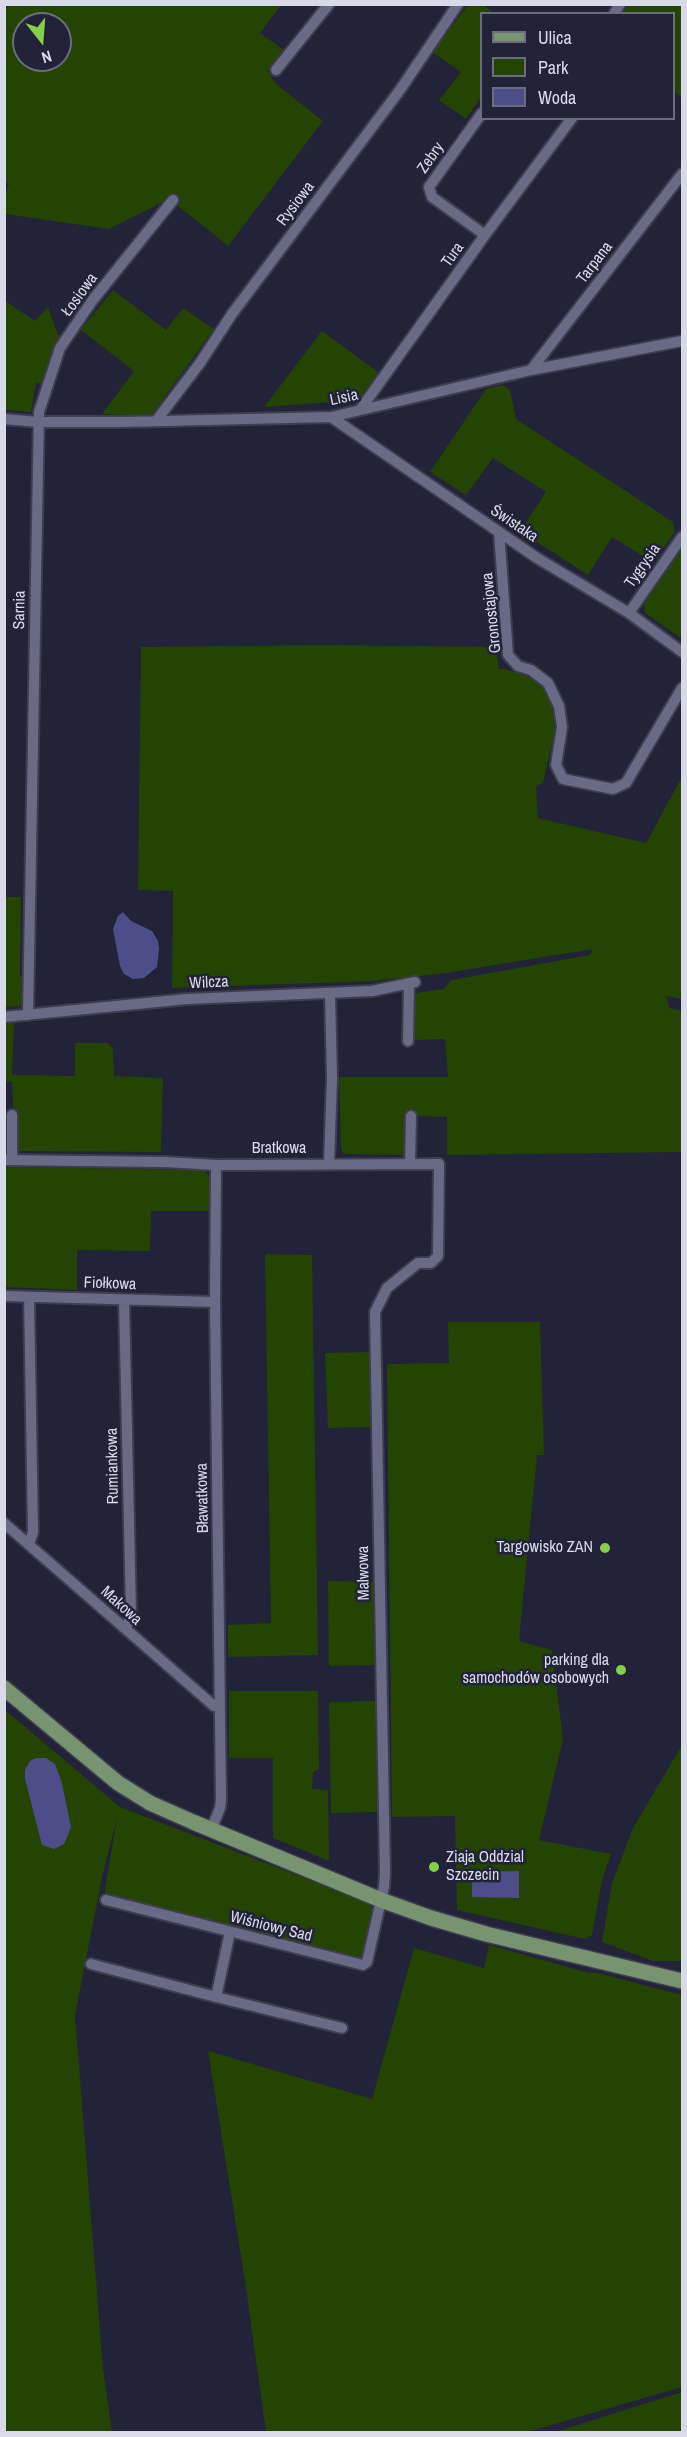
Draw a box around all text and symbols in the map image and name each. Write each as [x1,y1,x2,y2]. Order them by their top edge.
north arrow [12,12,72,72]
legend [480,12,675,120]
text: Ulica [538,25,572,50]
text: N [39,45,54,69]
text: Park [538,55,568,80]
text: Woda [538,85,576,110]
street label: Zebry [414,139,448,177]
street label: Rysiowa [273,178,319,230]
street label: Tarpana [573,238,617,288]
street label: Tura [438,239,468,271]
street label: Łosiowa [58,270,102,320]
street label: Lisia [328,386,360,410]
street label: Świstaka [487,501,541,547]
street label: Tygrysia [621,540,665,592]
street label: Gronostajowa [478,572,506,654]
street label: Sarnia [10,591,30,629]
street label: Wilcza [189,972,229,994]
street label: Bratkowa [252,1139,306,1159]
street label: Fiołkowa [83,1273,137,1295]
street label: Rumiankowa [103,1428,123,1504]
street label: Bławatkowa [193,1463,213,1533]
place label: Targowisko ZAN [497,1538,593,1558]
marker: Targowisko ZAN [598,1541,612,1555]
street label: Malwowa [354,1546,374,1600]
street label: Makowa [96,1583,146,1629]
place label: parking dla samochodów osobowych [462,1651,609,1689]
marker: parking dla samochodów osobowych [614,1663,628,1677]
place label: Ziaja Oddzial Szczecin [446,1848,524,1886]
marker: Ziaja Oddzial Szczecin [427,1860,441,1874]
street label: Wiśniowy Sad [228,1908,314,1946]

